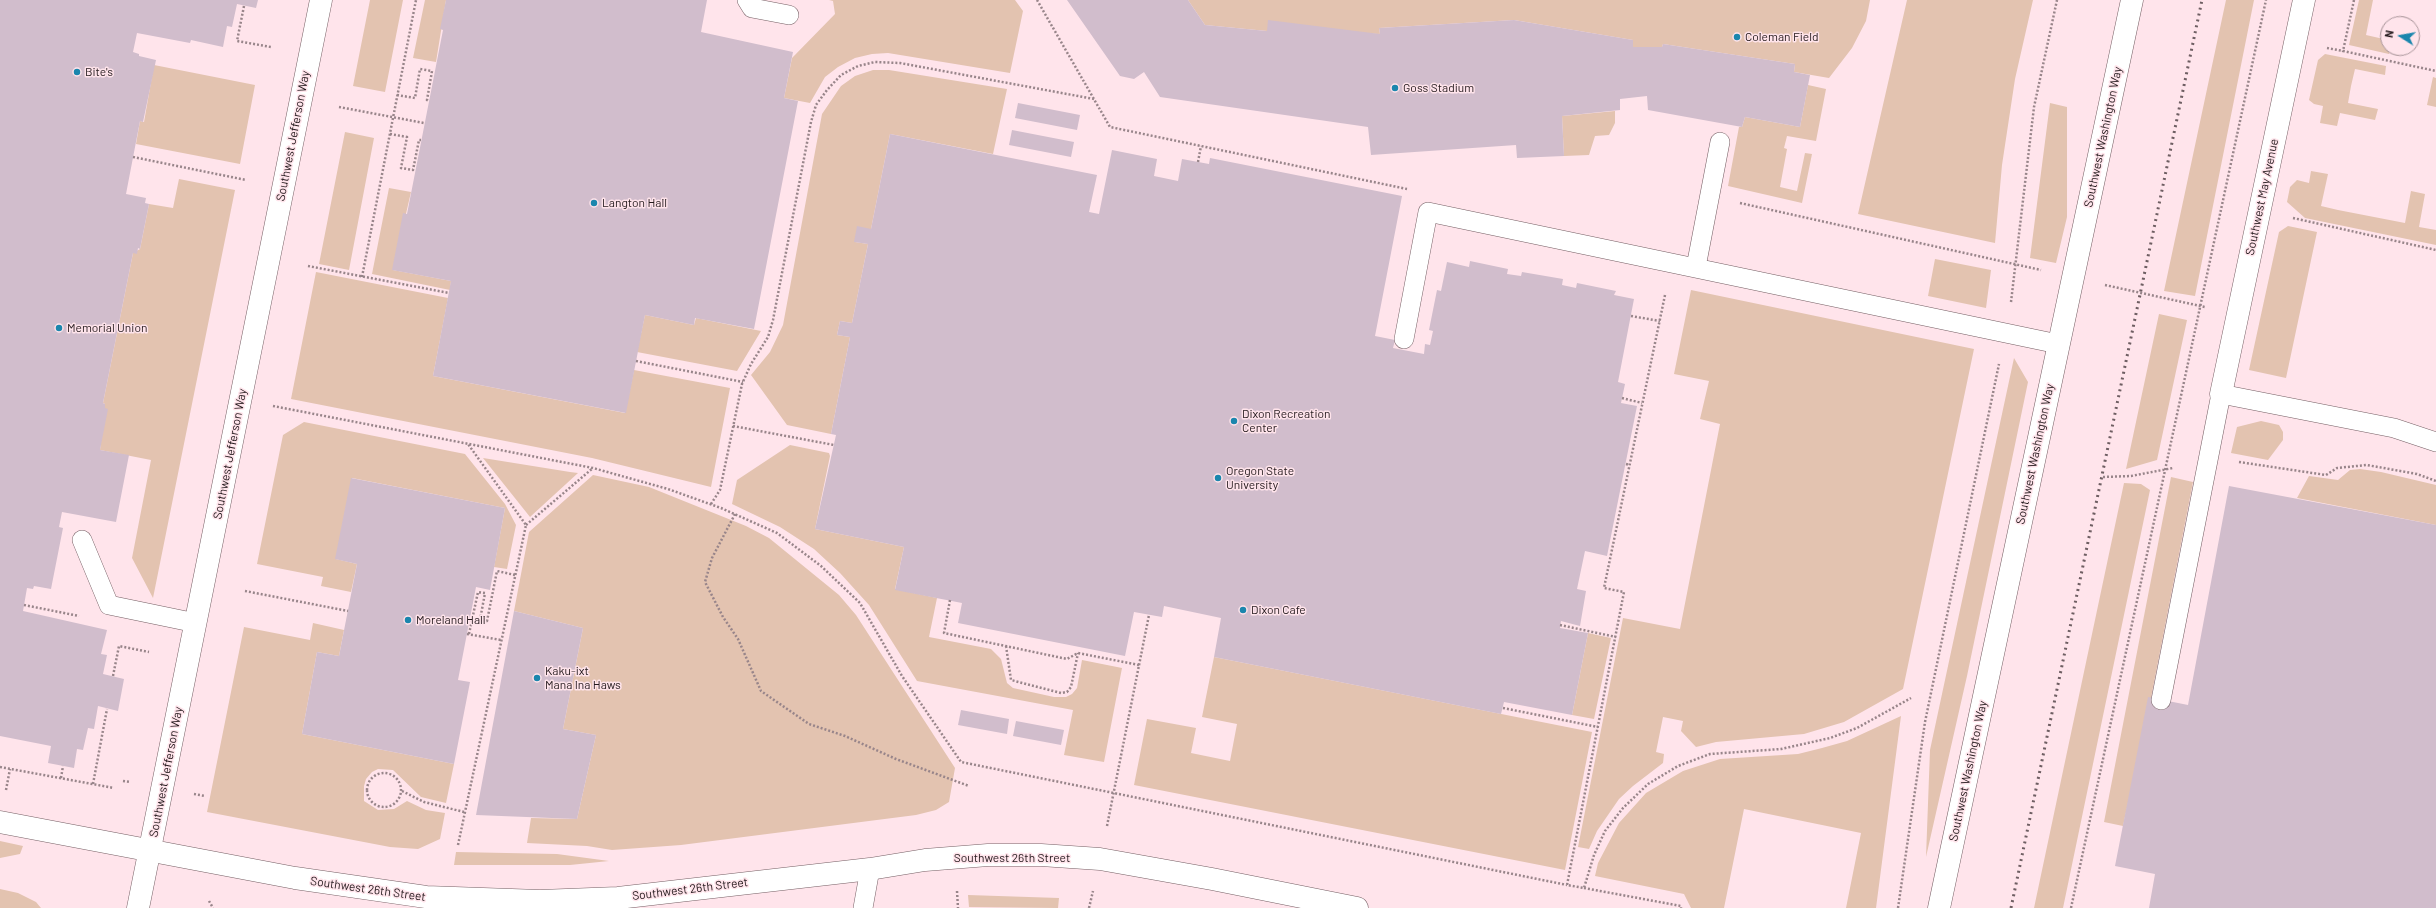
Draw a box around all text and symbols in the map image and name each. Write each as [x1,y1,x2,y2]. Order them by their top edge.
north arrow [2380,16,2420,56]
text: N [2382,29,2396,39]
place label: Coleman Field [1745,30,1818,44]
marker: Coleman Field [1732,32,1742,42]
place label: Bite's [85,65,113,79]
street label: Southwest Washington Way [2081,65,2125,209]
marker: Bite's [72,67,82,77]
street label: Southwest Jefferson Way [273,70,313,202]
place label: Goss Stadium [1403,81,1474,95]
marker: Goss Stadium [1390,83,1400,93]
street label: Southwest May Avenue [2243,137,2281,257]
place label: Langton Hall [602,196,667,210]
marker: Langton Hall [589,198,599,208]
place label: Memorial Union [67,321,147,335]
marker: Memorial Union [54,323,64,333]
street label: Southwest Washington Way [2013,382,2057,526]
street label: Southwest Jefferson Way [210,388,250,520]
place label: Dixon Recreation Center [1242,407,1330,435]
marker: Dixon Recreation Center [1229,416,1239,426]
place label: Oregon State University [1226,464,1294,492]
marker: Oregon State University [1213,473,1223,483]
place label: Dixon Cafe [1251,603,1306,617]
marker: Dixon Cafe [1238,605,1248,615]
place label: Moreland Hall [416,613,486,627]
marker: Moreland Hall [403,615,413,625]
place label: Kaku-ixt Mana Ina Haws [545,664,621,692]
marker: Kaku-ixt Mana Ina Haws [532,673,542,683]
street label: Southwest Washington Way [1946,699,1990,843]
street label: Southwest Jefferson Way [146,706,186,838]
street label: Southwest 26th Street [954,851,1070,865]
street label: Southwest 26th Street [309,874,427,904]
street label: Southwest 26th Street [631,875,749,903]

